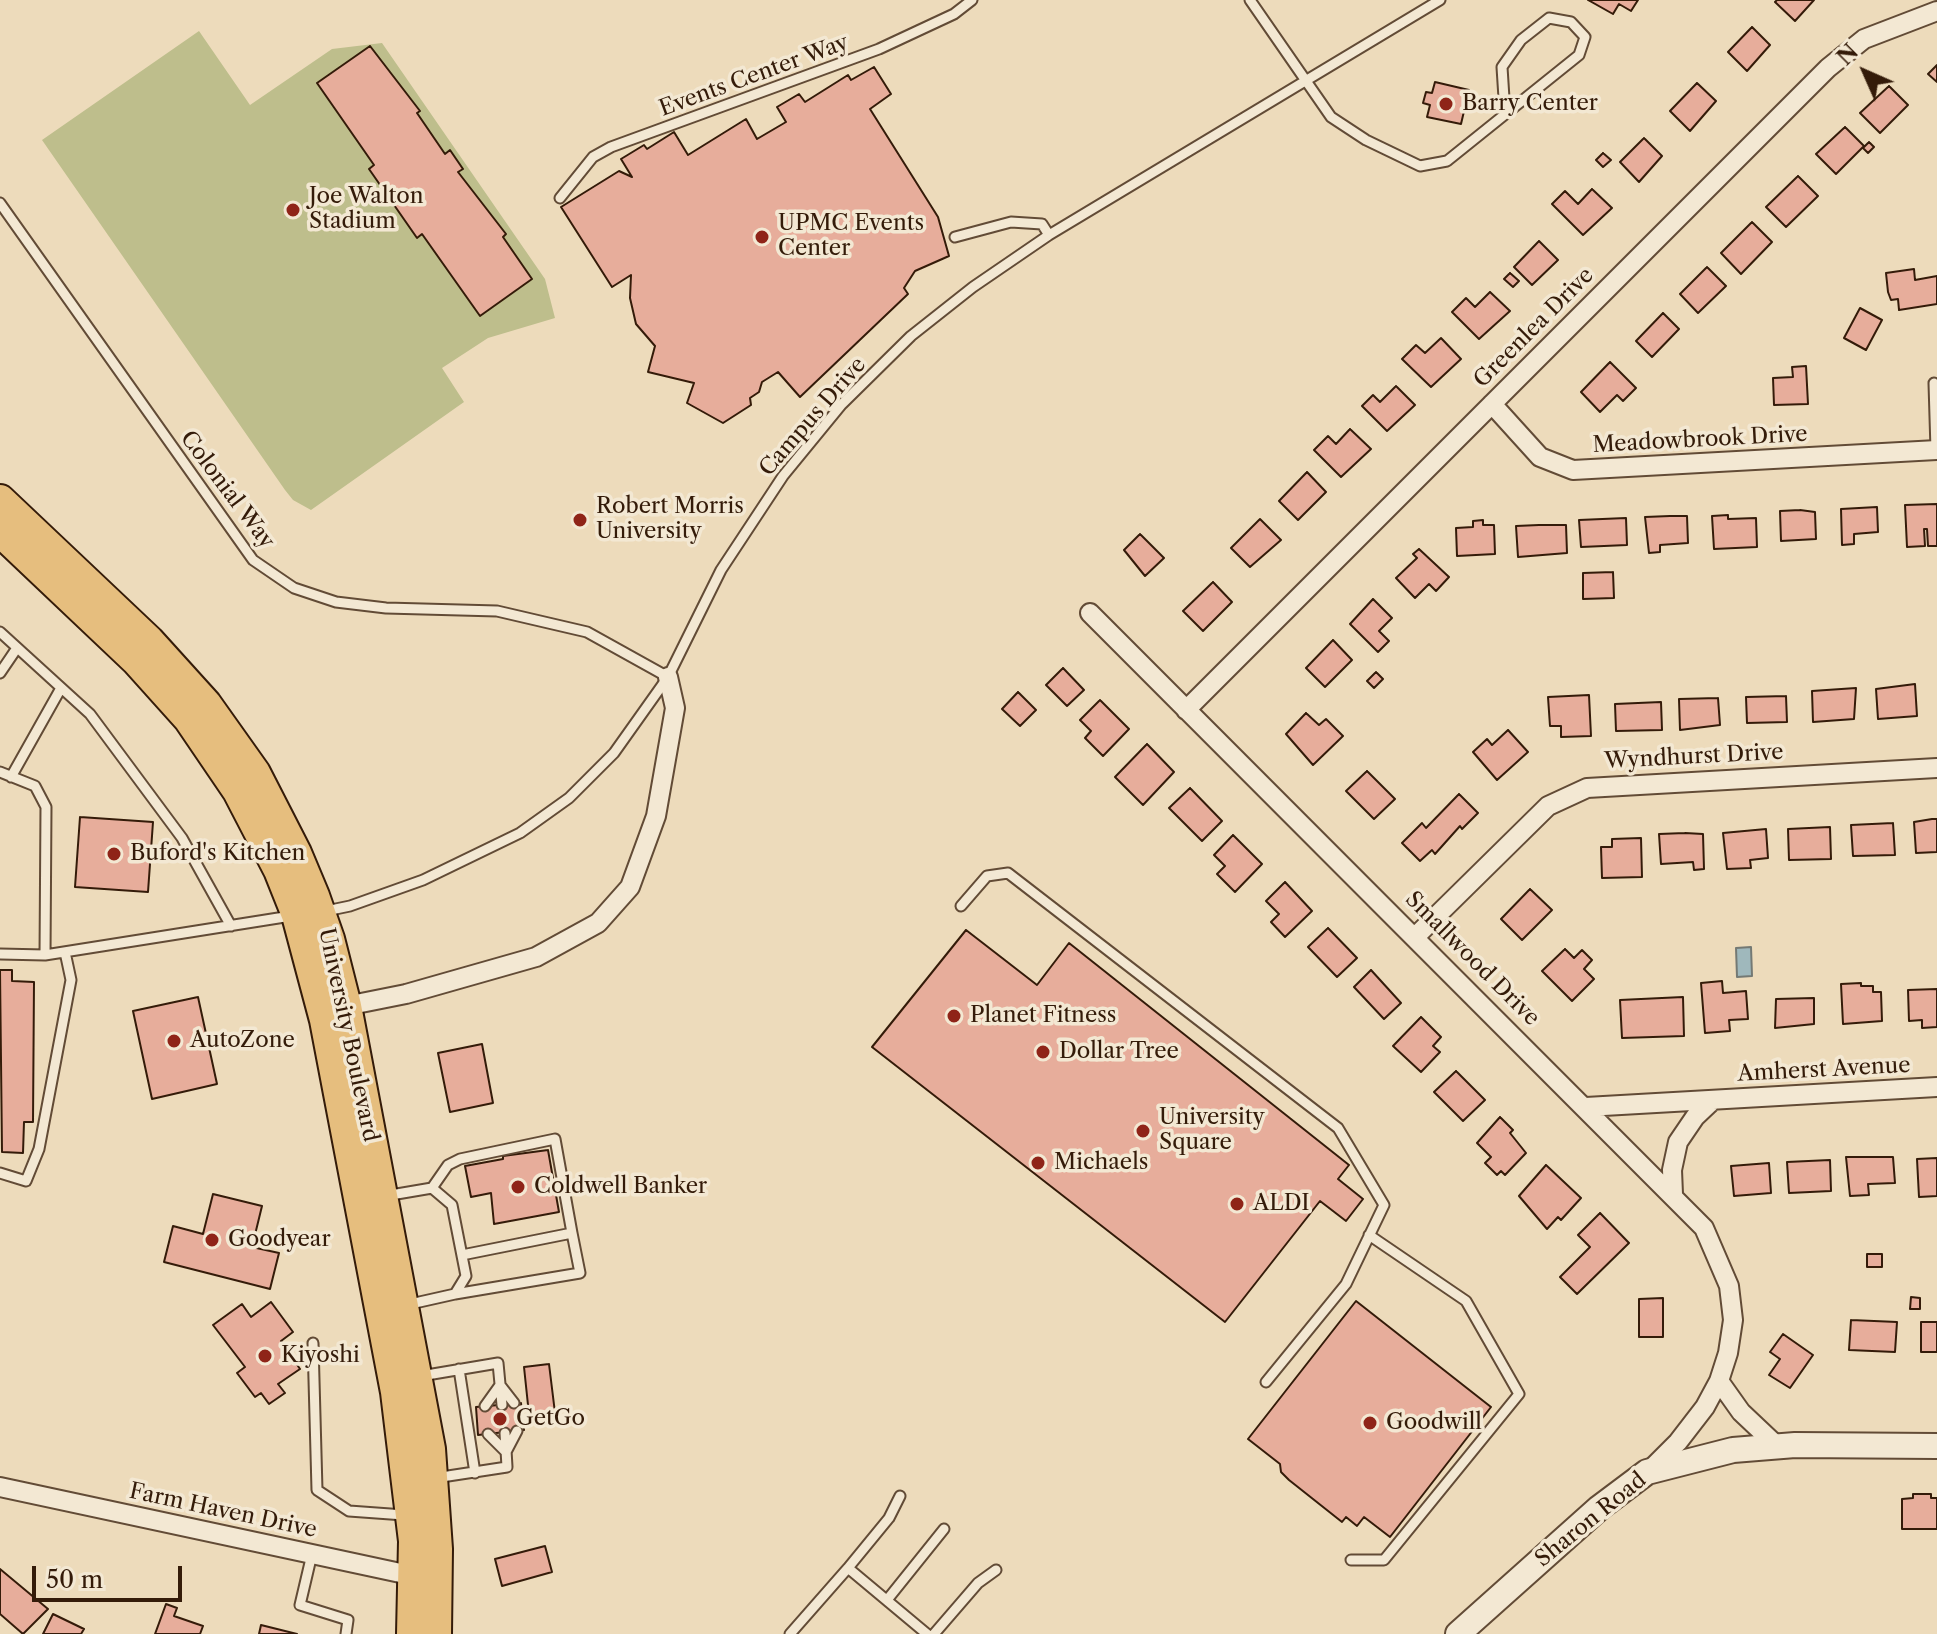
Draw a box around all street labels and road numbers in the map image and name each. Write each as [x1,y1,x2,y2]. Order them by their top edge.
street label: Events Center Way [656,29,852,123]
street label: Greenlea Drive [1469,263,1599,393]
street label: Campus Drive [754,352,872,482]
street label: Meadowbrook Drive [1592,421,1808,459]
street label: Colonial Way [174,426,280,554]
street label: Wyndhurst Drive [1604,739,1784,775]
street label: Smallwood Drive [1399,886,1545,1032]
street label: University Boulevard [312,926,384,1144]
street label: Amherst Avenue [1737,1052,1911,1088]
street label: Sharon Road [1530,1467,1652,1573]
street label: Farm Haven Drive [127,1478,319,1544]

